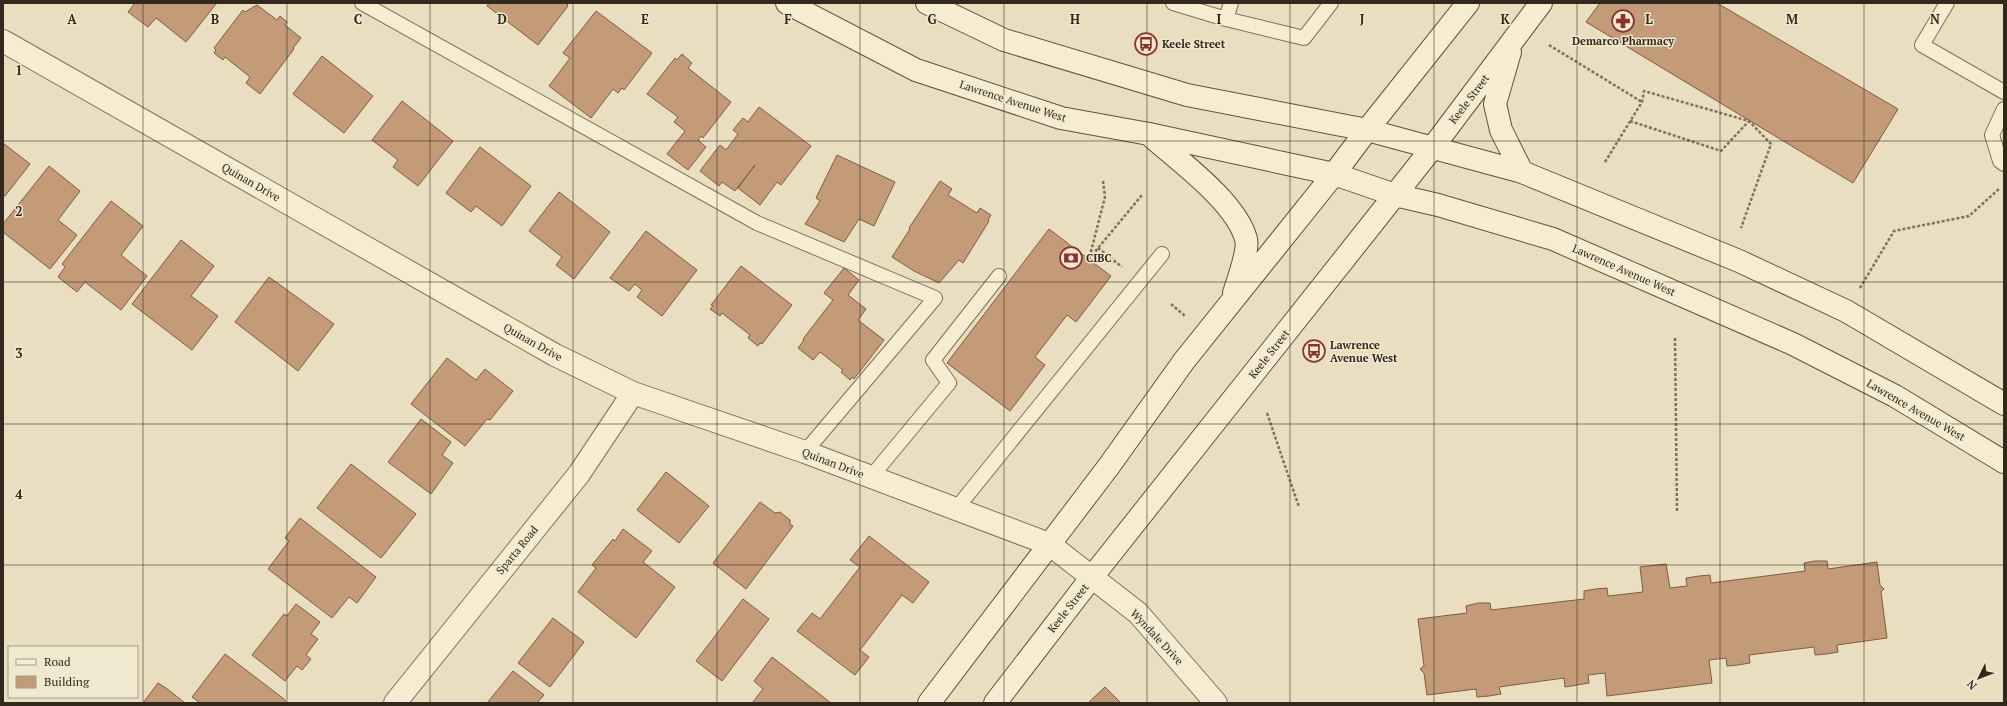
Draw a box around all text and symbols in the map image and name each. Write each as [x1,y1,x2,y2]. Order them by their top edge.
pharmacy icon: Demarco Pharmacy [1610,8,1636,34]
text: A [67,10,77,28]
text: B [211,10,219,28]
text: C [354,10,362,28]
text: D [497,10,507,28]
text: E [641,10,649,28]
text: F [784,10,792,28]
text: G [927,10,937,28]
text: H [1070,10,1080,28]
text: I [1217,10,1222,28]
text: J [1360,10,1365,28]
text: K [1500,10,1510,28]
text: L [1645,10,1653,28]
text: M [1786,10,1798,28]
text: N [1930,10,1940,28]
bus stop icon: Keele Street [1133,31,1159,57]
place label: Demarco Pharmacy [1572,34,1674,48]
place label: Keele Street [1162,37,1226,51]
text: 1 [15,61,23,79]
street label: Keele Street [1446,71,1492,127]
street label: Lawrence Avenue West [958,77,1068,125]
street label: Quinan Drive [219,160,283,205]
text: 2 [15,202,23,220]
street label: Lawrence Avenue West [1570,241,1678,299]
bank icon: CIBC [1058,245,1084,271]
place label: CIBC [1086,251,1112,265]
street label: Quinan Drive [501,320,565,364]
street label: Keele Street [1245,327,1293,381]
bus stop icon: Lawrence Avenue West [1301,338,1327,364]
place label: Lawrence Avenue West [1330,338,1398,365]
text: 3 [15,344,23,362]
street label: Lawrence Avenue West [1864,376,1968,444]
street label: Quinan Drive [800,445,866,481]
text: 4 [15,485,23,503]
street label: Sparta Road [493,523,541,577]
street label: Keele Street [1044,581,1092,635]
street label: Wyndale Drive [1128,606,1187,668]
legend [8,646,138,698]
text: Road [44,654,71,669]
north arrow [1959,658,1999,698]
text: Building [44,674,90,689]
text: N [1963,677,1980,693]

